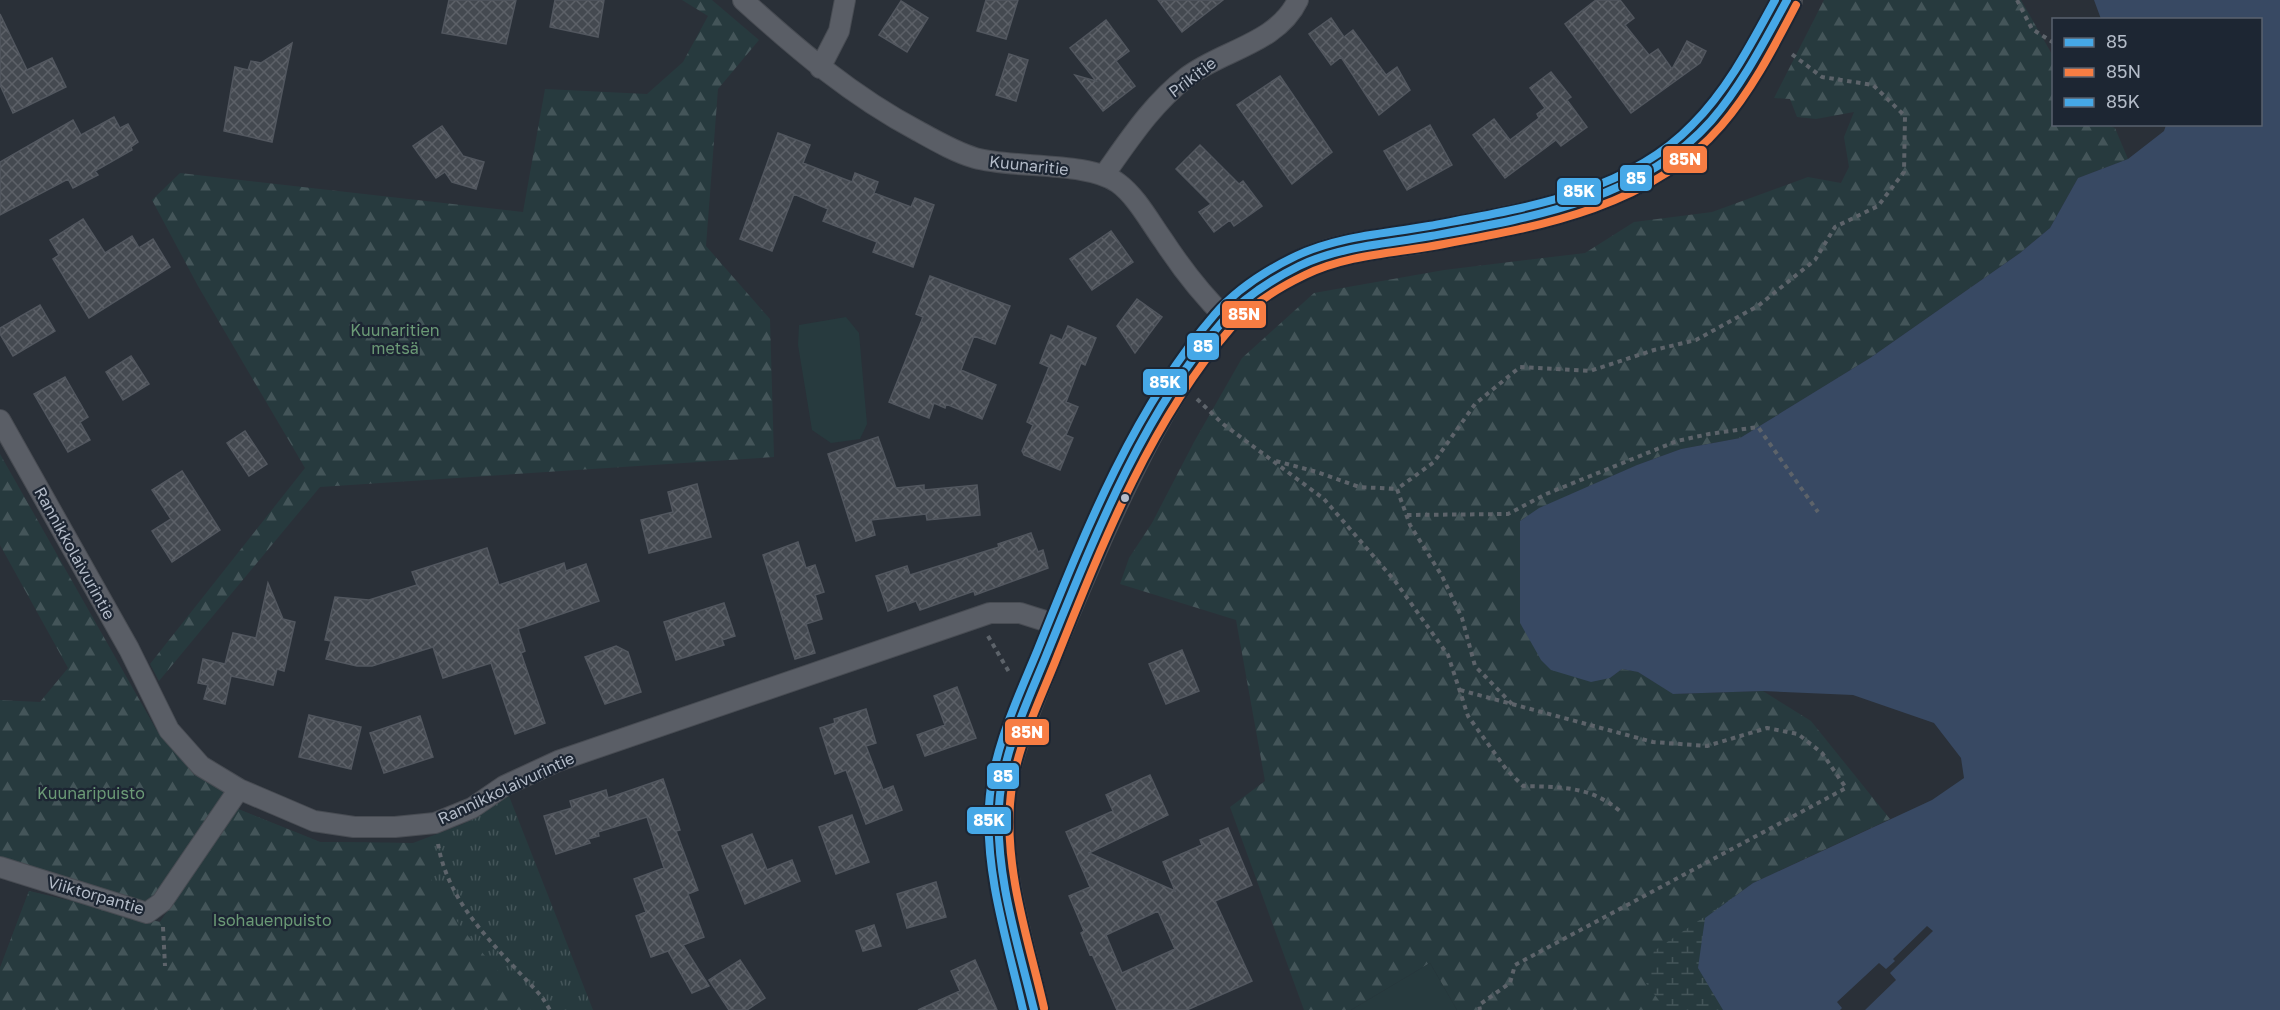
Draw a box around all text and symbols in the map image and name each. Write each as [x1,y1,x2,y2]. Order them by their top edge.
legend [2052,18,2262,126]
text: 85 [2106,30,2127,52]
street label: Prikitie [1164,53,1220,101]
text: 85N [2106,60,2141,82]
text: 85K [2106,90,2140,112]
line badge: 85N [1662,145,1708,174]
text: 85N [1669,149,1701,169]
street label: Kuunaritie [988,151,1070,179]
line badge: 85 [1619,164,1653,192]
text: 85 [1626,168,1646,188]
line badge: 85K [1556,177,1602,206]
text: 85K [1563,181,1595,201]
line badge: 85N [1221,300,1267,329]
text: 85N [1228,304,1260,324]
park label: Kuunaritien metsä [350,320,440,358]
line badge: 85 [1186,332,1220,361]
text: 85 [1193,336,1213,356]
line badge: 85K [1142,368,1188,396]
text: 85K [1149,372,1181,392]
street label: Rannikkolaivurintie [30,483,120,623]
unlabelled marker [1119,492,1131,504]
line badge: 85N [1004,718,1050,746]
text: 85N [1011,722,1043,742]
street label: Rannikkolaivurintie [435,748,577,828]
line badge: 85 [986,762,1020,790]
text: 85 [993,766,1013,786]
park label: Kuunaripuisto [37,783,145,803]
line badge: 85K [966,806,1012,835]
text: 85K [973,810,1005,830]
street label: Viiktorpantie [45,872,147,918]
park label: Isohauenpuisto [212,910,332,930]

